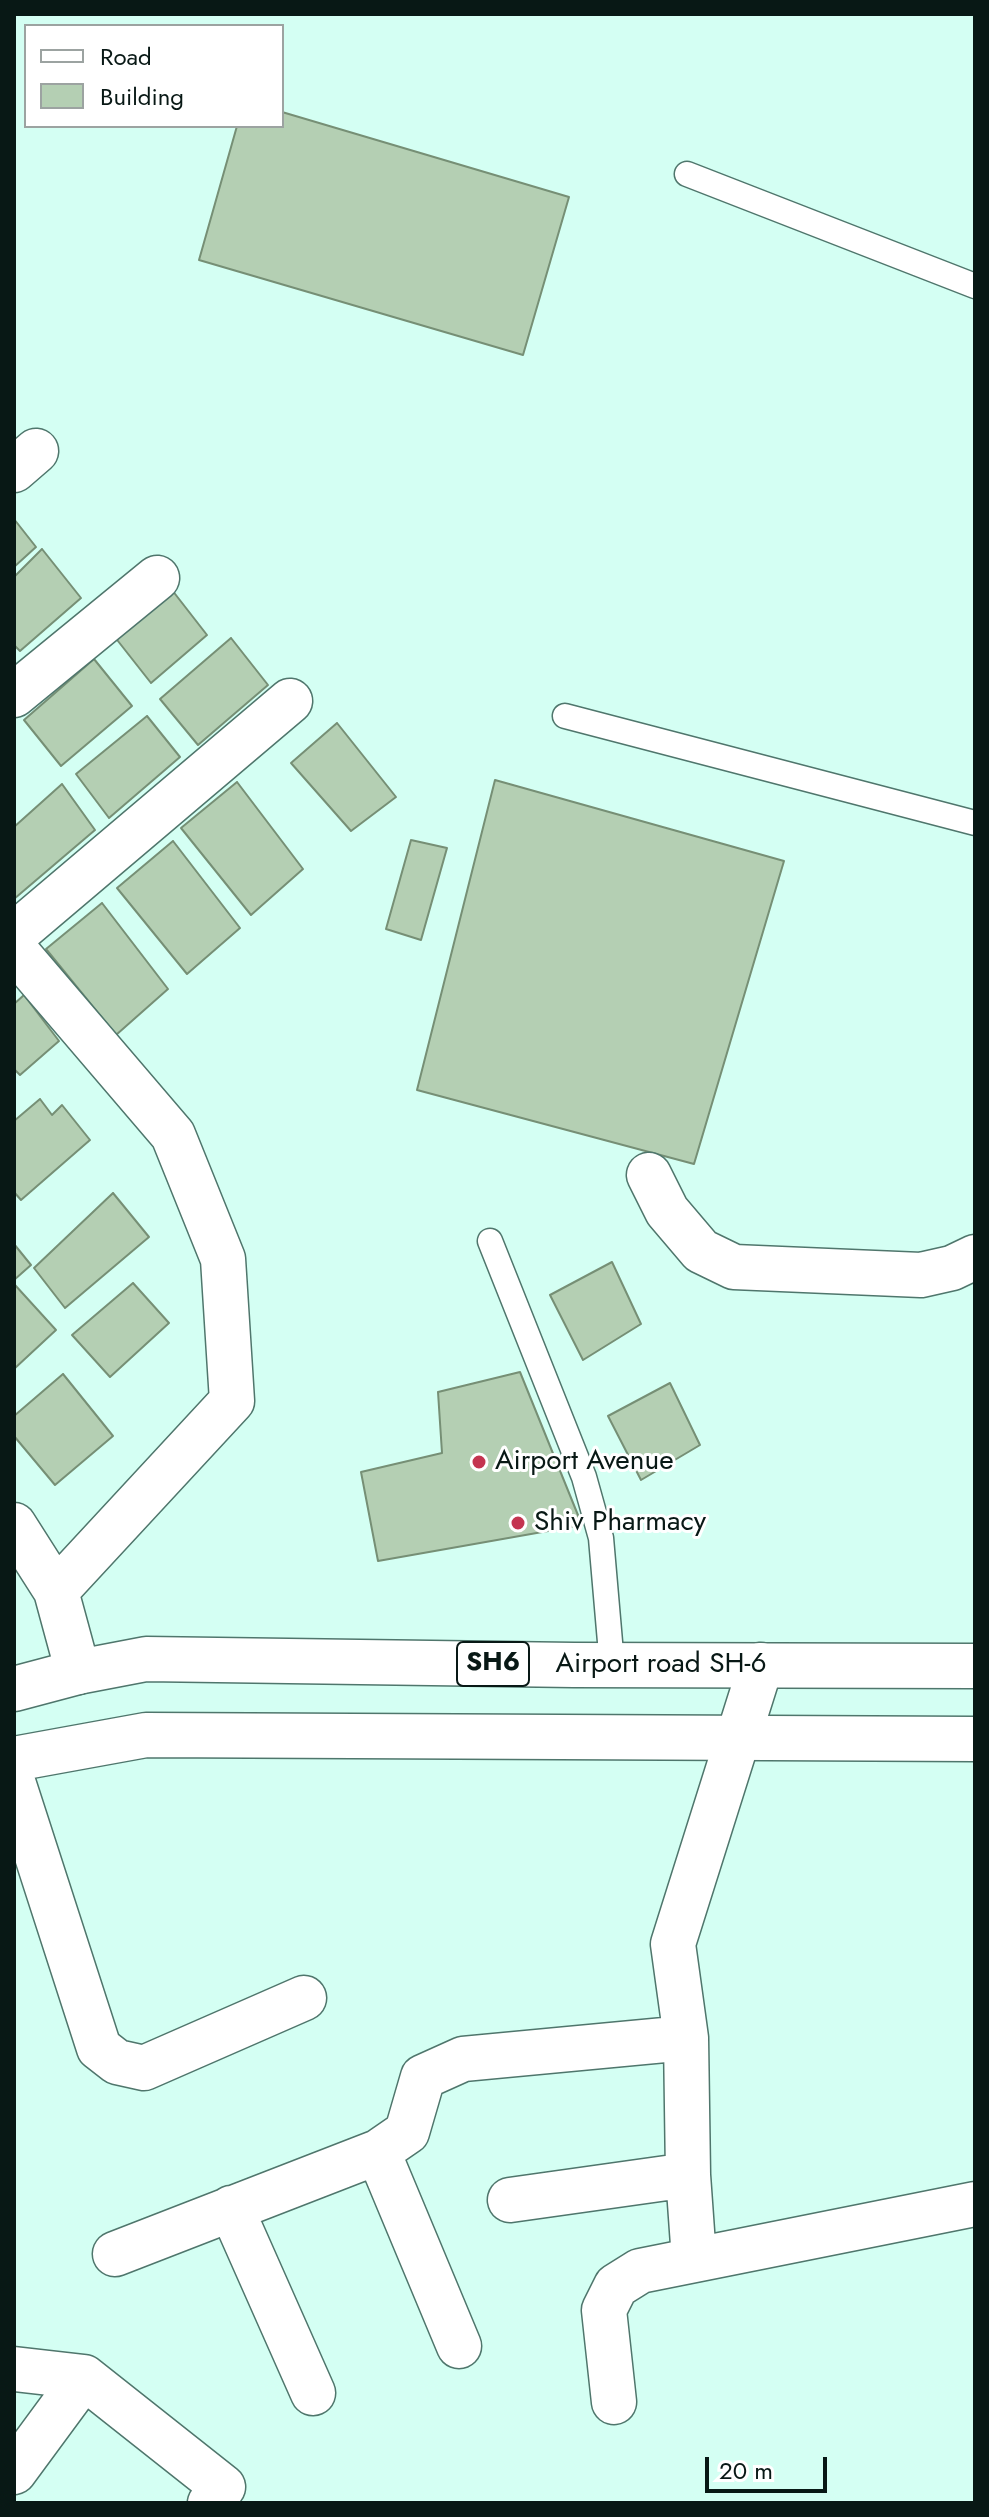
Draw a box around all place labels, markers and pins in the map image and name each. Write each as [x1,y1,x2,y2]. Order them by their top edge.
place label: Airport Avenue [495,1445,674,1479]
marker: Airport Avenue [470,1453,488,1471]
place label: Shiv Pharmacy [534,1506,706,1540]
marker: Shiv Pharmacy [509,1514,527,1532]

